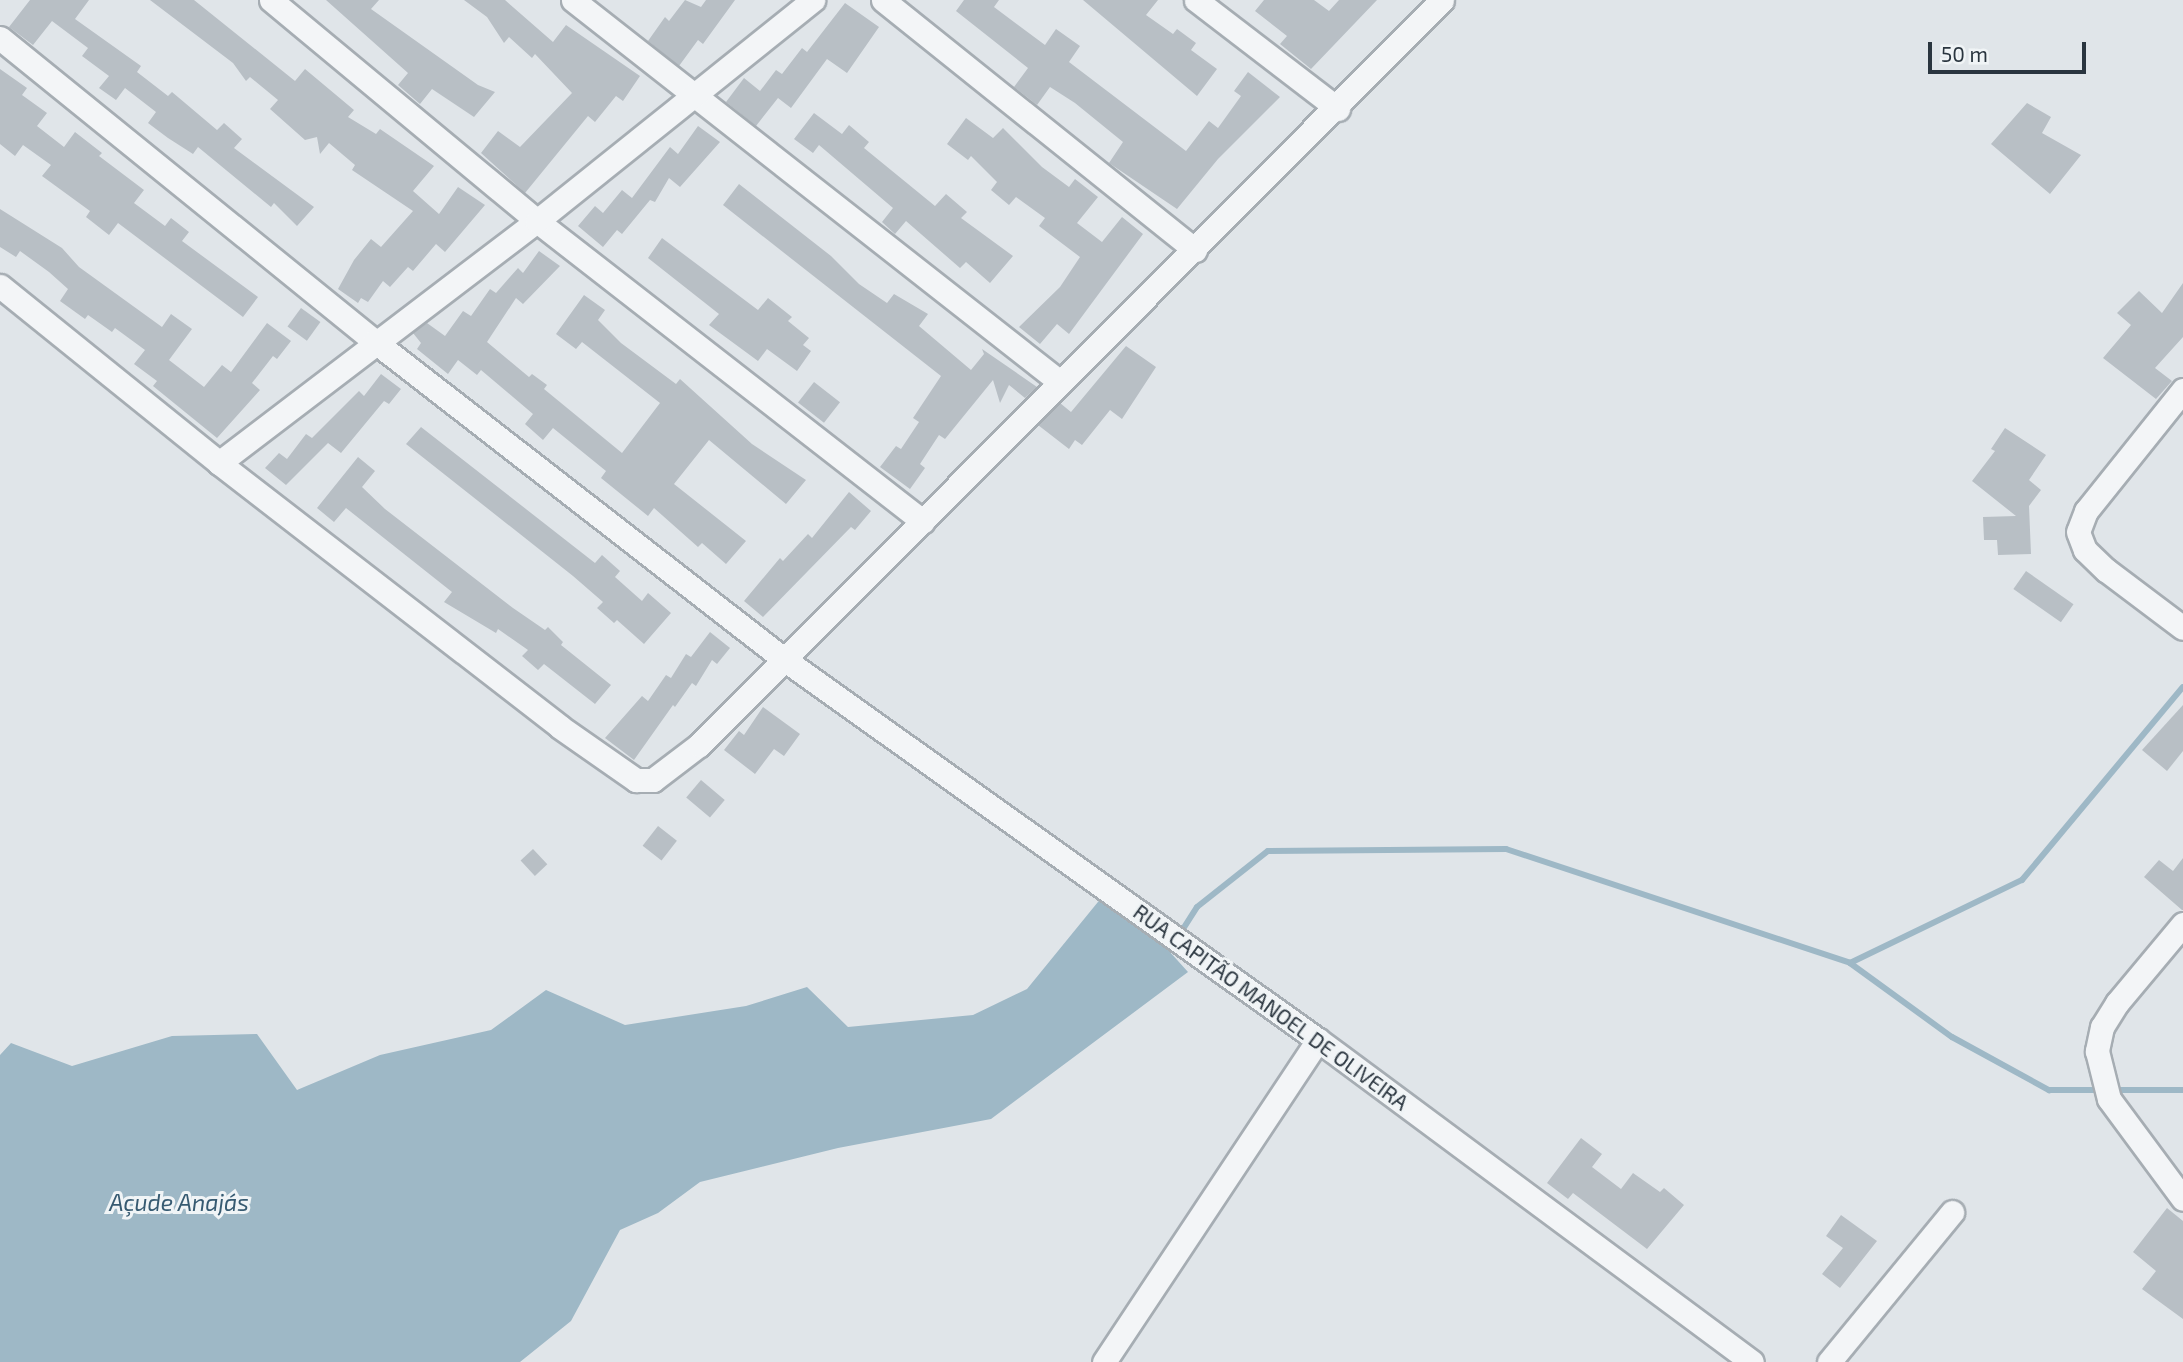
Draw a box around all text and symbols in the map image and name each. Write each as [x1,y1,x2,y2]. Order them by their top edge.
scale bar [1931,28,2088,72]
text: 50 m [1941,41,1988,66]
street label: RUA CAPITÃO MANOEL DE OLIVEIRA [1128,898,1414,1116]
water label: Açude Anajás [109,1188,249,1216]

